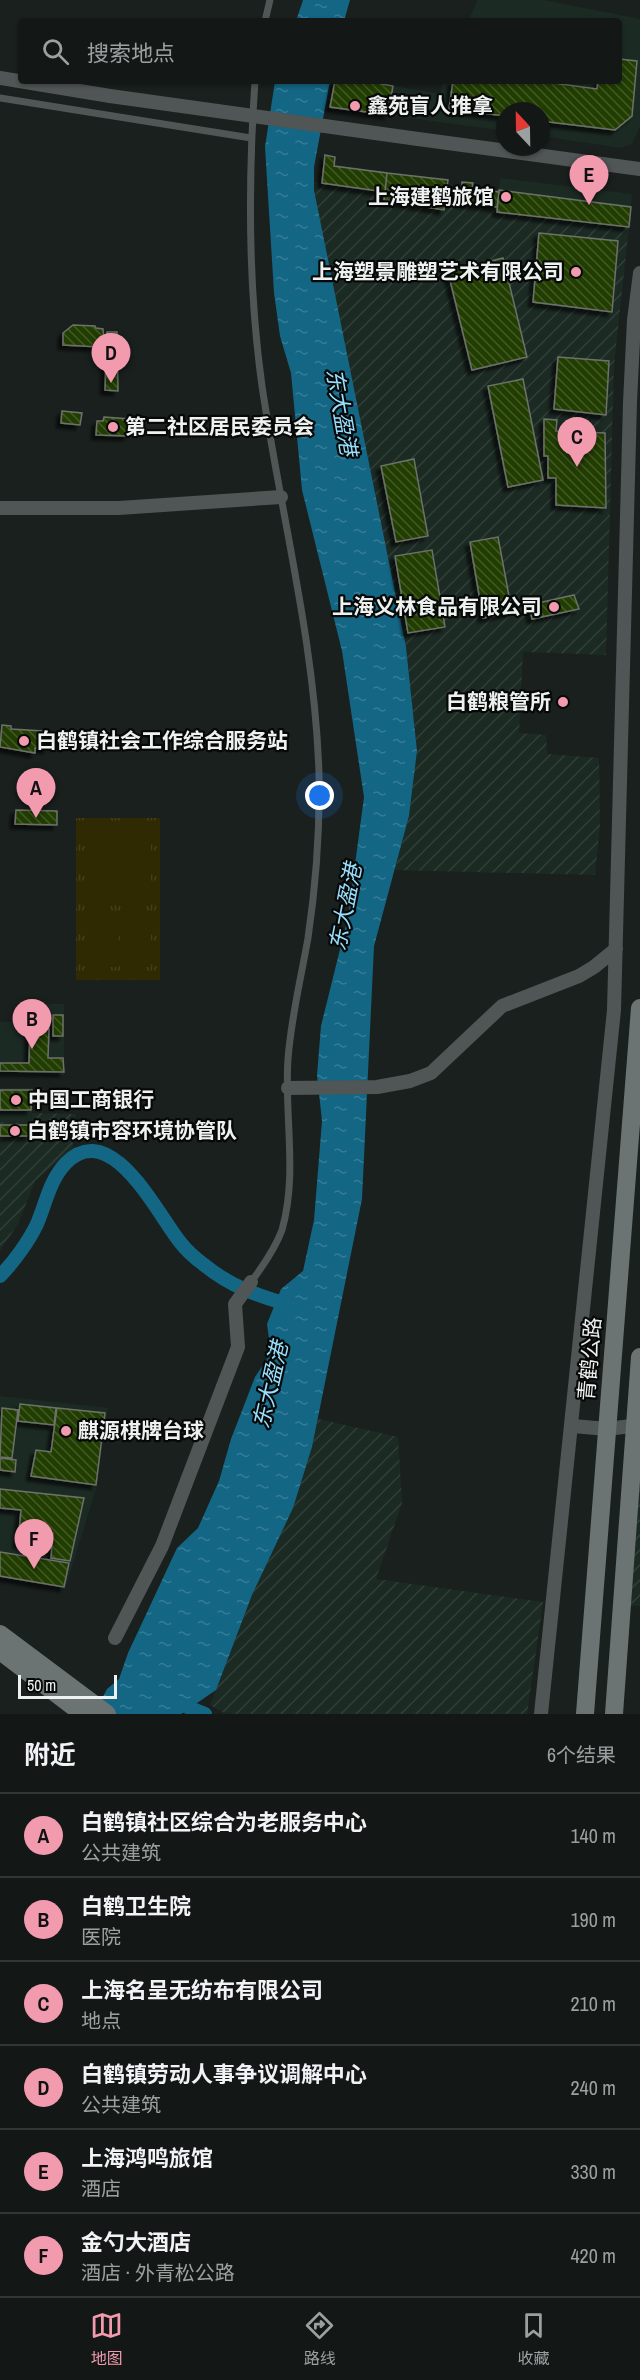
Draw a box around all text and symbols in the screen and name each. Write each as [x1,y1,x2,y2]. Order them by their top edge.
search box [18,18,622,84]
icon: search [39,35,72,68]
text: 搜索地点 [87,38,175,68]
place label: 鑫苑盲人推拿 [367,91,493,120]
marker: 鑫苑盲人推拿 [348,99,362,113]
north arrow [496,102,550,156]
pin: E [570,156,608,205]
place label: 上海建鹤旅馆 [368,182,494,211]
marker: 上海建鹤旅馆 [499,190,513,204]
place label: 上海塑景雕塑艺术有限公司 [312,257,564,286]
marker: 上海塑景雕塑艺术有限公司 [569,265,583,279]
pin: D [92,334,130,383]
water label: 东大盈港 [320,366,365,461]
place label: 第二社区居民委员会 [125,412,314,441]
pin: C [558,418,596,467]
marker: 第二社区居民委员会 [106,420,120,434]
place label: 上海义林食品有限公司 [332,592,542,621]
marker: 上海义林食品有限公司 [547,600,561,614]
place label: 白鹤粮管所 [446,687,551,716]
marker: 白鹤粮管所 [556,695,570,709]
place label: 白鹤镇社会工作综合服务站 [36,726,288,755]
marker: 白鹤镇社会工作综合服务站 [17,734,31,748]
pin: A [16,768,56,818]
your location [305,781,334,810]
water label: 东大盈港 [322,858,369,953]
pin: B [12,1000,51,1049]
place label: 中国工商银行 [28,1085,154,1114]
marker: 中国工商银行 [9,1093,23,1107]
place label: 白鹤镇市容环境协管队 [27,1116,237,1145]
marker: 白鹤镇市容环境协管队 [8,1124,22,1138]
street label: 青鹤公路 [571,1316,608,1402]
water label: 东大盈港 [245,1336,295,1431]
place label: 麒源棋牌台球 [78,1416,204,1445]
marker: 麒源棋牌台球 [59,1424,73,1438]
pin: F [15,1520,54,1569]
scale bar [18,1672,117,1700]
text: 50 m [27,1674,56,1696]
text: 附近 [24,1737,76,1772]
text: 6个结果 [547,1741,616,1768]
text: 白鹤镇社区综合为老服务中心 [81,1807,367,1837]
text: A [38,1822,49,1849]
text: 140 m [570,1822,616,1849]
text: 公共建筑 [81,1839,161,1866]
text: 白鹤卫生院 [81,1891,191,1921]
text: B [38,1906,49,1933]
text: 190 m [570,1906,616,1933]
text: 医院 [81,1923,121,1950]
text: 上海名呈无纺布有限公司 [81,1975,323,2005]
text: C [38,1990,49,2017]
text: 210 m [570,1990,616,2017]
text: 地点 [81,2007,121,2034]
text: 白鹤镇劳动人事争议调解中心 [81,2059,367,2089]
text: D [38,2074,49,2101]
text: 240 m [570,2074,616,2101]
text: 公共建筑 [81,2091,161,2118]
text: 上海鸿鸣旅馆 [81,2143,213,2173]
text: E [38,2158,49,2185]
text: 330 m [570,2158,616,2185]
text: 酒店 [81,2175,121,2202]
text: 金勺大酒店 [81,2227,191,2257]
text: F [38,2242,49,2269]
text: 420 m [570,2242,616,2269]
text: 酒店 · 外青松公路 [81,2259,235,2286]
tab: 地图 [90,2309,123,2369]
tab: 路线 [303,2309,336,2369]
tab: 收藏 [517,2309,550,2369]

